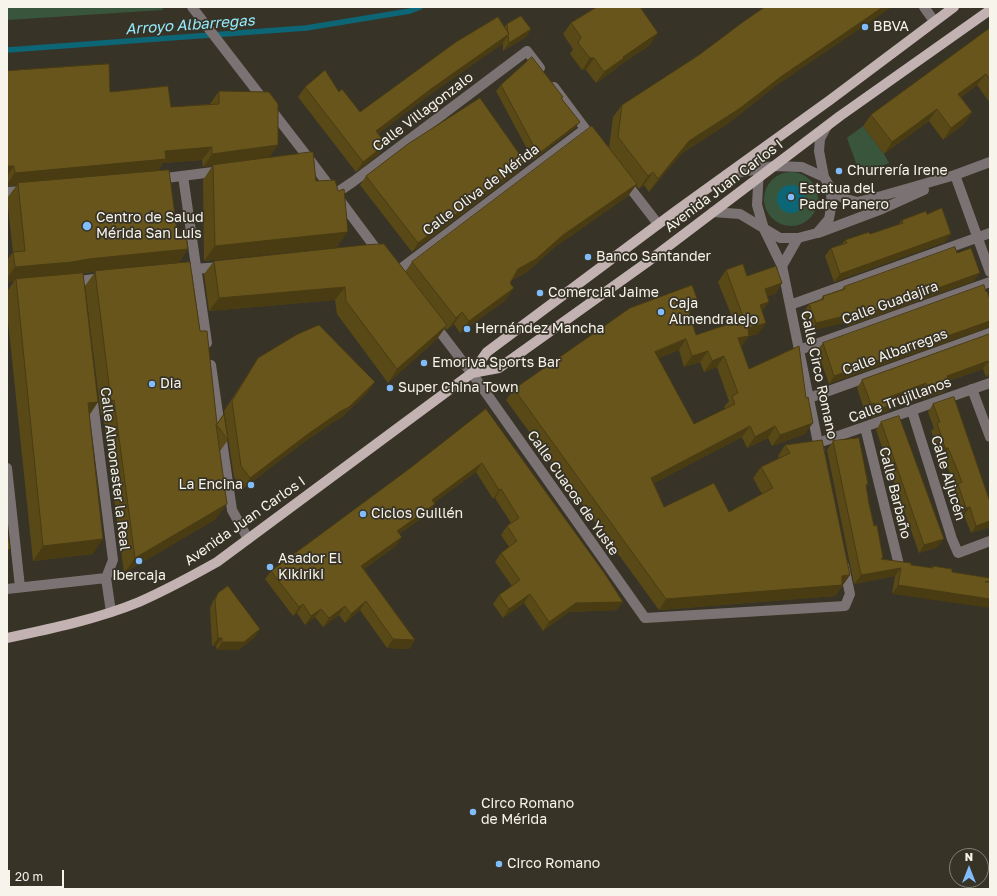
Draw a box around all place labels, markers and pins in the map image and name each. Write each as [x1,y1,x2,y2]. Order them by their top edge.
place label: BBVA [873,19,909,35]
marker: BBVA [860,22,870,32]
place label: Churrería Irene [847,163,948,179]
marker: Churrería Irene [834,166,844,176]
place label: Estatua del Padre Panero [799,181,889,214]
marker: Estatua del Padre Panero [786,192,796,202]
place label: Centro de Salud Mérida San Luis [96,210,204,242]
marker: Centro de Salud Mérida San Luis [81,220,93,232]
place label: Banco Santander [596,249,711,265]
marker: Banco Santander [583,252,593,262]
place label: Comercial Jaime [548,285,659,301]
marker: Comercial Jaime [535,288,545,298]
place label: Caja Almendralejo [669,296,758,328]
marker: Caja Almendralejo [656,307,666,317]
place label: Hernández Mancha [475,321,604,337]
marker: Hernández Mancha [462,324,472,334]
place label: Emoriva Sports Bar [432,355,560,371]
marker: Emoriva Sports Bar [419,358,429,368]
place label: Dia [160,376,181,392]
marker: Dia [147,379,157,389]
place label: Super China Town [398,380,519,396]
marker: Super China Town [385,383,395,393]
place label: La Encina [178,477,243,493]
marker: La Encina [246,480,256,490]
place label: Ciclos Guillén [371,506,463,522]
marker: Ciclos Guillén [358,509,368,519]
place label: Asador El Kikiriki [278,551,342,584]
marker: Ibercaja [134,556,144,566]
marker: Asador El Kikiriki [265,562,275,572]
place label: Ibercaja [112,568,166,584]
place label: Circo Romano de Mérida [481,796,574,828]
marker: Circo Romano de Mérida [468,807,478,817]
place label: Circo Romano [507,856,600,872]
marker: Circo Romano [494,859,504,869]

